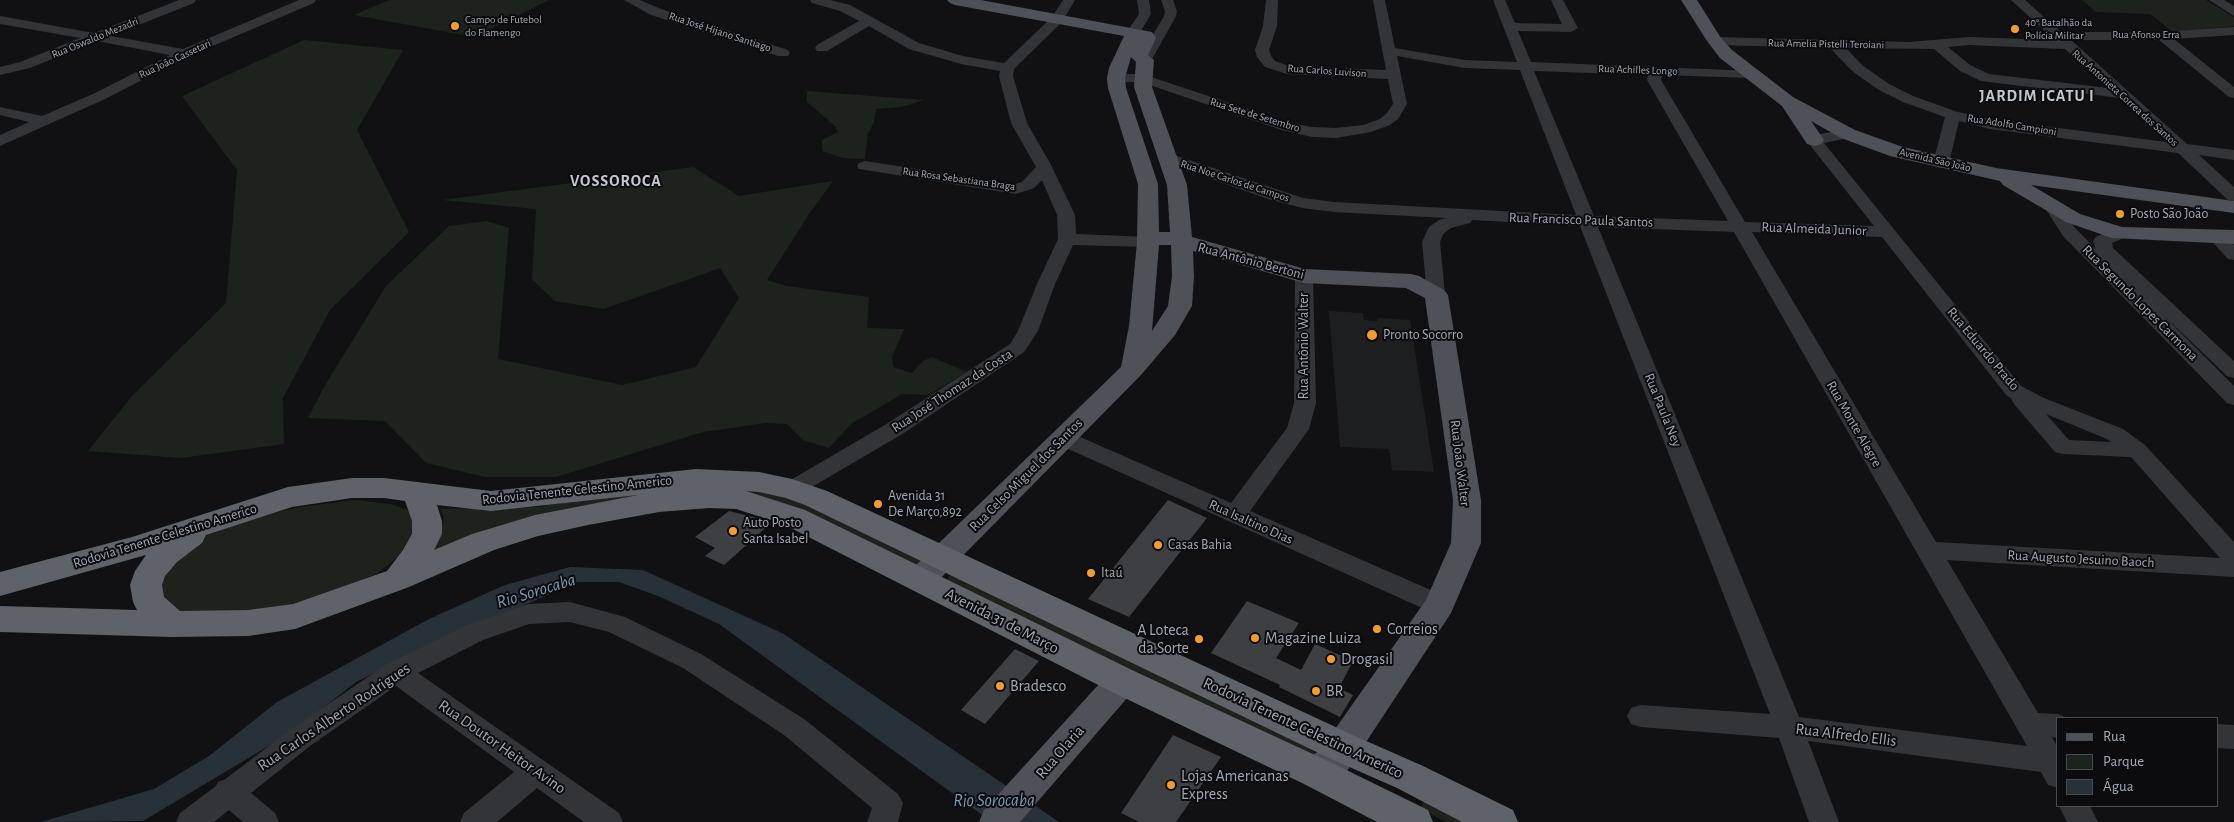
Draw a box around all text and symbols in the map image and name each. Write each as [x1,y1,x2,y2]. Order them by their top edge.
street label: Rua José Hijano Santiago [667,9,773,55]
place label: Campo de Futebol do Flamengo [465,13,542,39]
street label: Rua Oswaldo Mezadri [50,15,140,61]
place label: 40° Batalhão da Polícia Militar [2025,16,2092,42]
marker: Campo de Futebol do Flamengo [449,20,461,32]
marker: 40° Batalhão da Polícia Militar [2009,23,2021,35]
street label: Rua Afonso Erra [2112,28,2180,42]
street label: Rua Amelia Pistelli Teroiani [1768,36,1884,52]
street label: Rua João Cassetari [137,37,213,81]
street label: Rua Antonieta Correa dos Santos [2069,47,2181,149]
street label: Rua Carlos Luvison [1287,62,1367,80]
street label: Rua Achilles Longo [1598,62,1678,78]
district label: JARDIM ICATU I [1977,86,2097,106]
street label: Rua Sete de Setembro [1209,95,1301,135]
street label: Rua Adolfo Campioni [1966,111,2058,139]
street label: Avenida São João [1898,145,1972,175]
street label: Rua Noe Carlos de Campos [1179,157,1291,205]
street label: Rua Rosa Sebastiana Braga [902,165,1016,193]
district label: VOSSOROCA [569,171,663,191]
place label: Posto São João [2130,206,2208,222]
marker: Posto São João [2114,208,2126,220]
street label: Rua Francisco Paula Santos [1509,209,1653,231]
street label: Rua Almeida Junior [1761,219,1867,239]
street label: Rua Antônio Bertoni [1196,239,1306,283]
street label: Rua Segundo Lopes Carmona [2079,242,2201,364]
street label: Rua Antônio Walter [1296,293,1312,399]
street label: Rua Eduardo Prado [1943,304,2023,394]
place label: Pronto Socorro [1383,327,1463,343]
marker: Pronto Socorro [1365,328,1379,342]
street label: Rua José Thomaz da Costa [888,346,1016,436]
street label: Rua Paula Ney [1641,371,1685,449]
street label: Rua Monte Alegre [1823,378,1885,470]
street label: Rua Celso Miguel dos Santos [966,415,1086,535]
street label: Rua João Walter [1446,419,1474,507]
street label: Rodovia Tenente Celestino Americo [481,472,673,508]
place label: Avenida 31 De Março,892 [888,488,962,520]
street label: Rua Isaltino Dias [1206,496,1296,548]
marker: Avenida 31 De Março,892 [872,498,884,510]
street label: Rodovia Tenente Celestino Americo [71,500,259,572]
place label: Auto Posto Santa Isabel [743,515,808,548]
marker: Auto Posto Santa Isabel [727,525,739,537]
place label: Casas Bahia [1168,537,1232,553]
marker: Casas Bahia [1152,539,1164,551]
street label: Rua Augusto Jesuino Baoch [2007,547,2155,571]
place label: Itaú [1101,565,1123,581]
marker: Itaú [1085,567,1097,579]
water label: Rio Sorocaba [494,569,578,613]
street label: Avenida 31 de Março [942,584,1062,658]
place label: Correios [1387,619,1438,639]
place label: A Loteca da Sorte [1137,620,1189,658]
marker: Correios [1371,623,1383,635]
place label: Magazine Luiza [1265,628,1361,648]
marker: Magazine Luiza [1249,632,1261,644]
marker: A Loteca da Sorte [1193,633,1205,645]
place label: Drogasil [1341,649,1393,669]
marker: Drogasil [1325,653,1337,665]
street label: Rua Carlos Alberto Rodrigues [254,659,414,775]
street label: Rodovia Tenente Celestino Americo [1200,673,1406,783]
place label: Bradesco [1010,676,1066,696]
marker: Bradesco [994,680,1006,692]
place label: BR [1326,681,1343,701]
marker: BR [1310,685,1322,697]
street label: Rua Doutor Heitor Avino [434,696,570,798]
legend [2056,717,2219,807]
street label: Rua Alfredo Ellis [1794,719,1898,751]
street label: Rua Olaria [1032,721,1088,783]
text: Rua [2103,729,2126,744]
text: Parque [2103,754,2144,769]
place label: Lojas Americanas Express [1181,766,1289,804]
marker: Lojas Americanas Express [1165,779,1177,791]
text: Água [2103,779,2134,794]
water label: Rio Sorocaba [953,790,1035,812]

